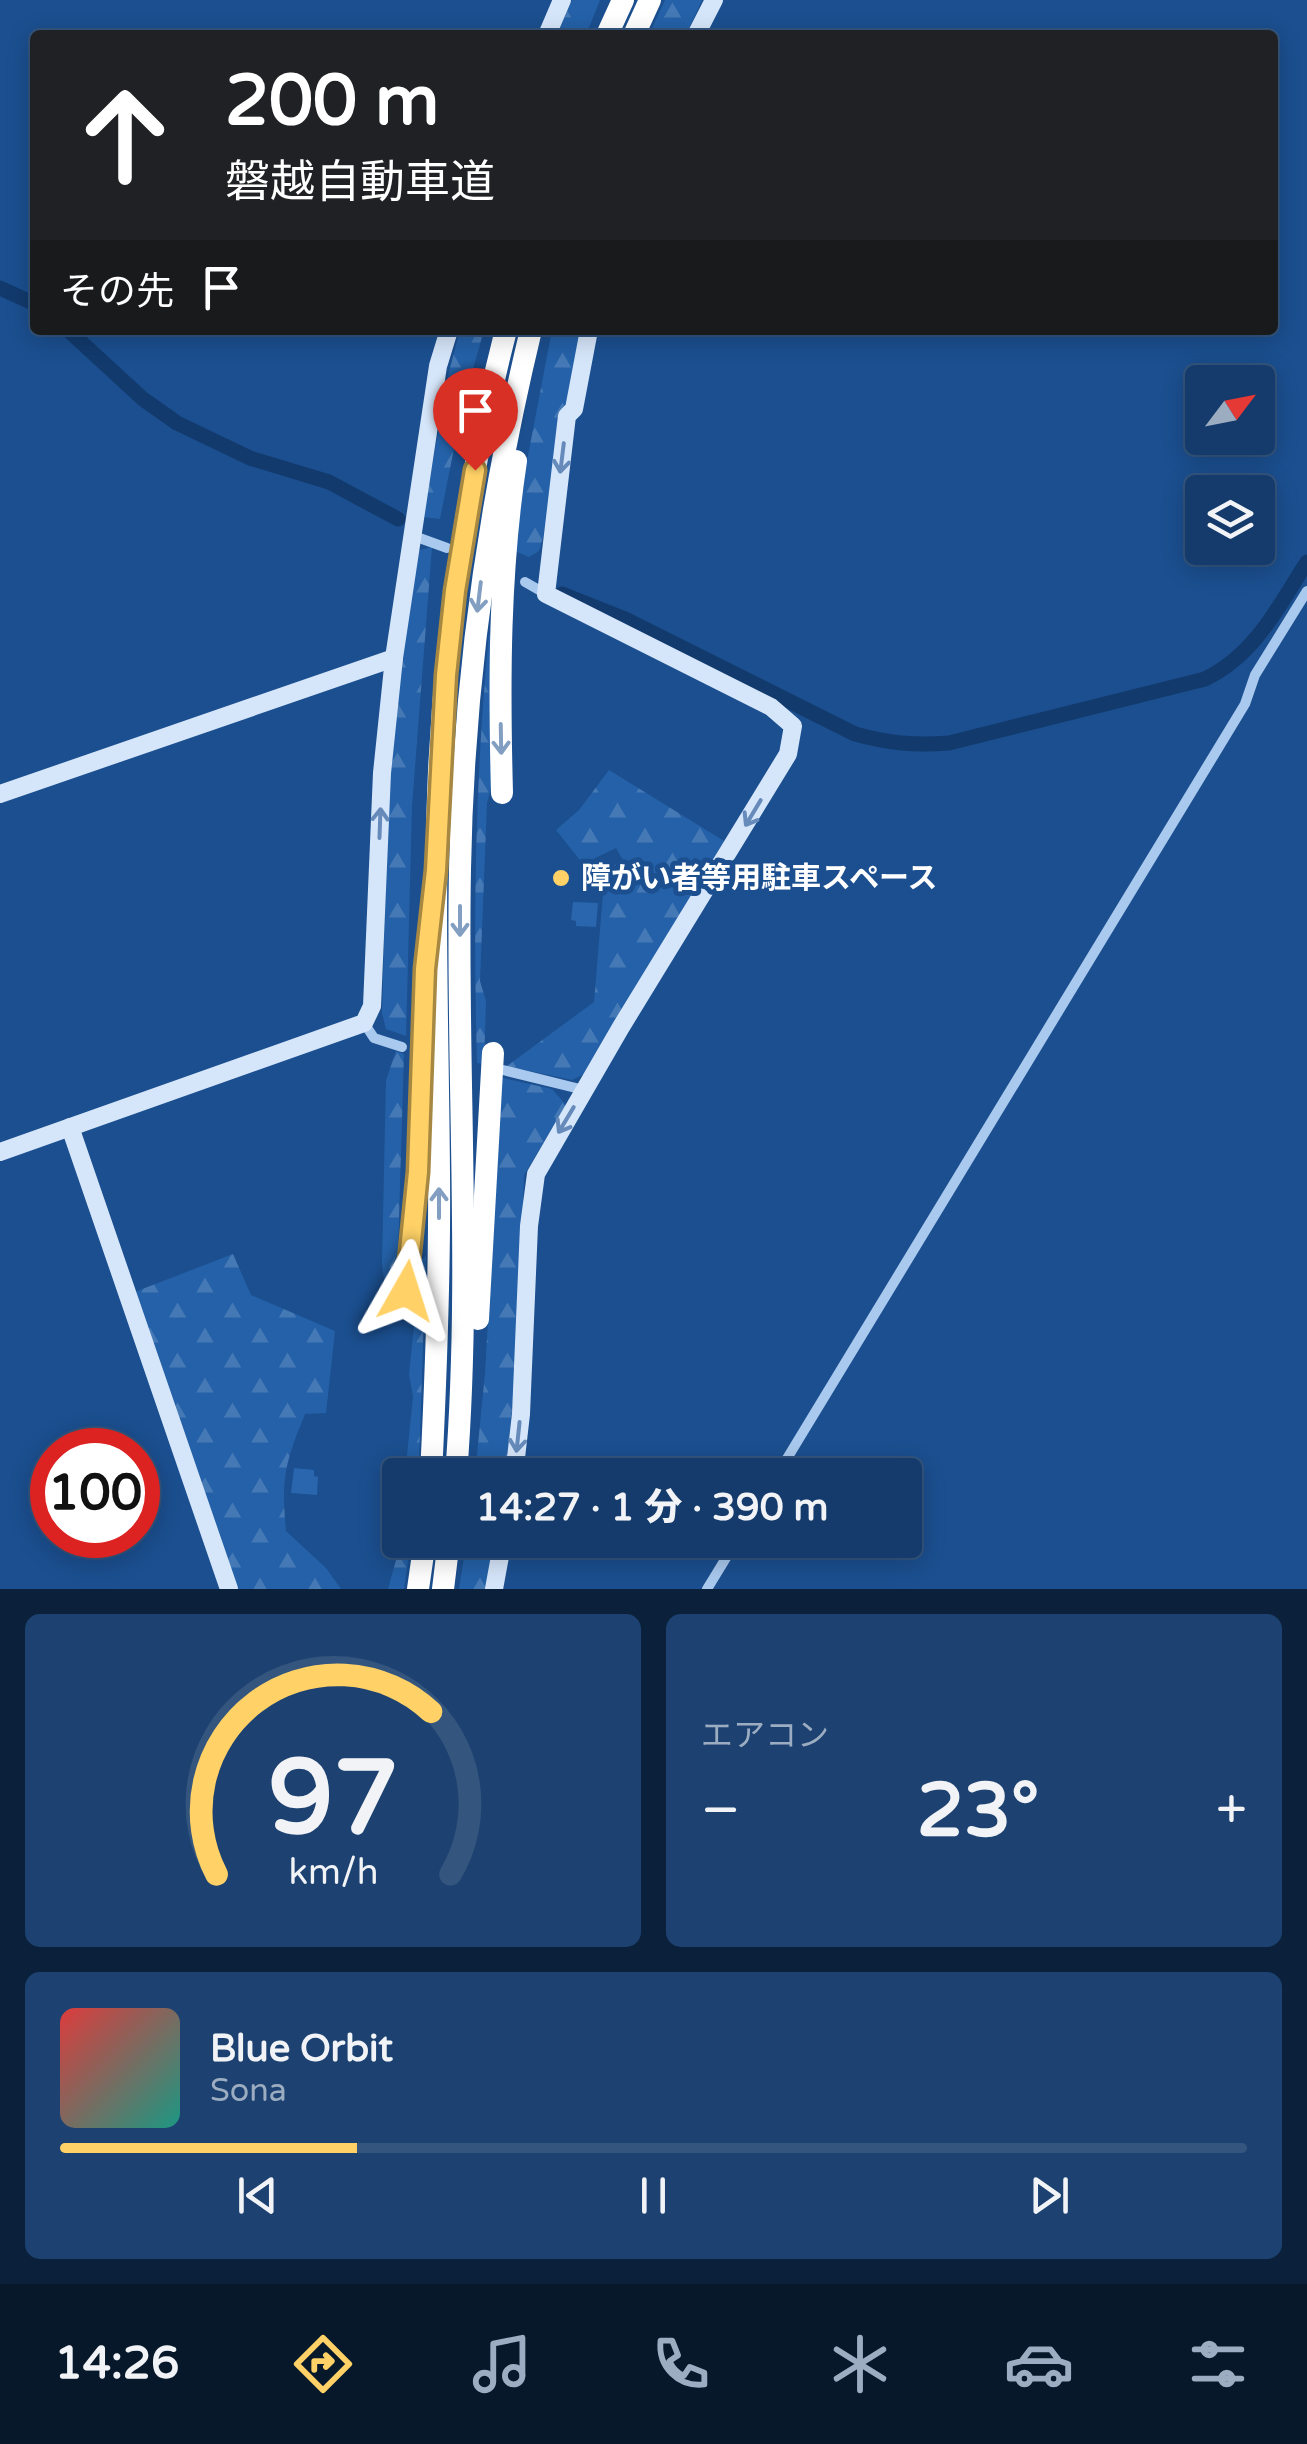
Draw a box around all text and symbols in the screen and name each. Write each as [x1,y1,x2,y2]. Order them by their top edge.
text: 200 m [225,60,439,144]
icon: ahead [60,70,190,200]
text: 磐越自動車道 [225,156,495,210]
icon: arrive [194,260,249,315]
text: その先 [60,269,174,315]
north arrow [1185,365,1275,455]
map controls [1185,365,1275,565]
pin [433,368,518,471]
icon: arrive [448,383,503,438]
one-way arrow [552,442,571,474]
button: layers [1185,475,1275,565]
one-way arrow [469,581,487,613]
one-way arrow [491,722,510,754]
one-way arrow [743,798,763,827]
one-way arrow [371,807,390,839]
place label: 障がい者等用駐車スペース [581,860,937,897]
marker: 障がい者等用駐車スペース [550,867,572,889]
one-way arrow [450,904,470,937]
one-way arrow [555,1105,576,1134]
one-way arrow [430,1187,448,1220]
position arrow [354,1239,458,1343]
one-way arrow [509,1420,528,1452]
speed limit sign: 100 [30,1428,160,1558]
text: 14:27 · 1 分 · 390 m [476,1485,828,1531]
text: エアコン [701,1717,829,1755]
text: 97 [268,1737,398,1862]
text: 23° [917,1766,1039,1856]
text: − [701,1778,740,1844]
text: + [1216,1778,1247,1844]
text: km/h [288,1851,378,1894]
text: Blue Orbit [210,2026,393,2072]
text: Sona [210,2072,287,2110]
icon: previous [230,2168,285,2223]
icon: pause [626,2168,681,2223]
icon: next [1022,2168,1077,2223]
icon: directions [288,2329,358,2399]
icon: music [467,2329,537,2399]
icon: phone [646,2329,716,2399]
icon: climate [825,2329,895,2399]
icon: car [1004,2329,1074,2399]
icon: filters [1183,2329,1253,2399]
text: 14:26 [54,2337,179,2391]

